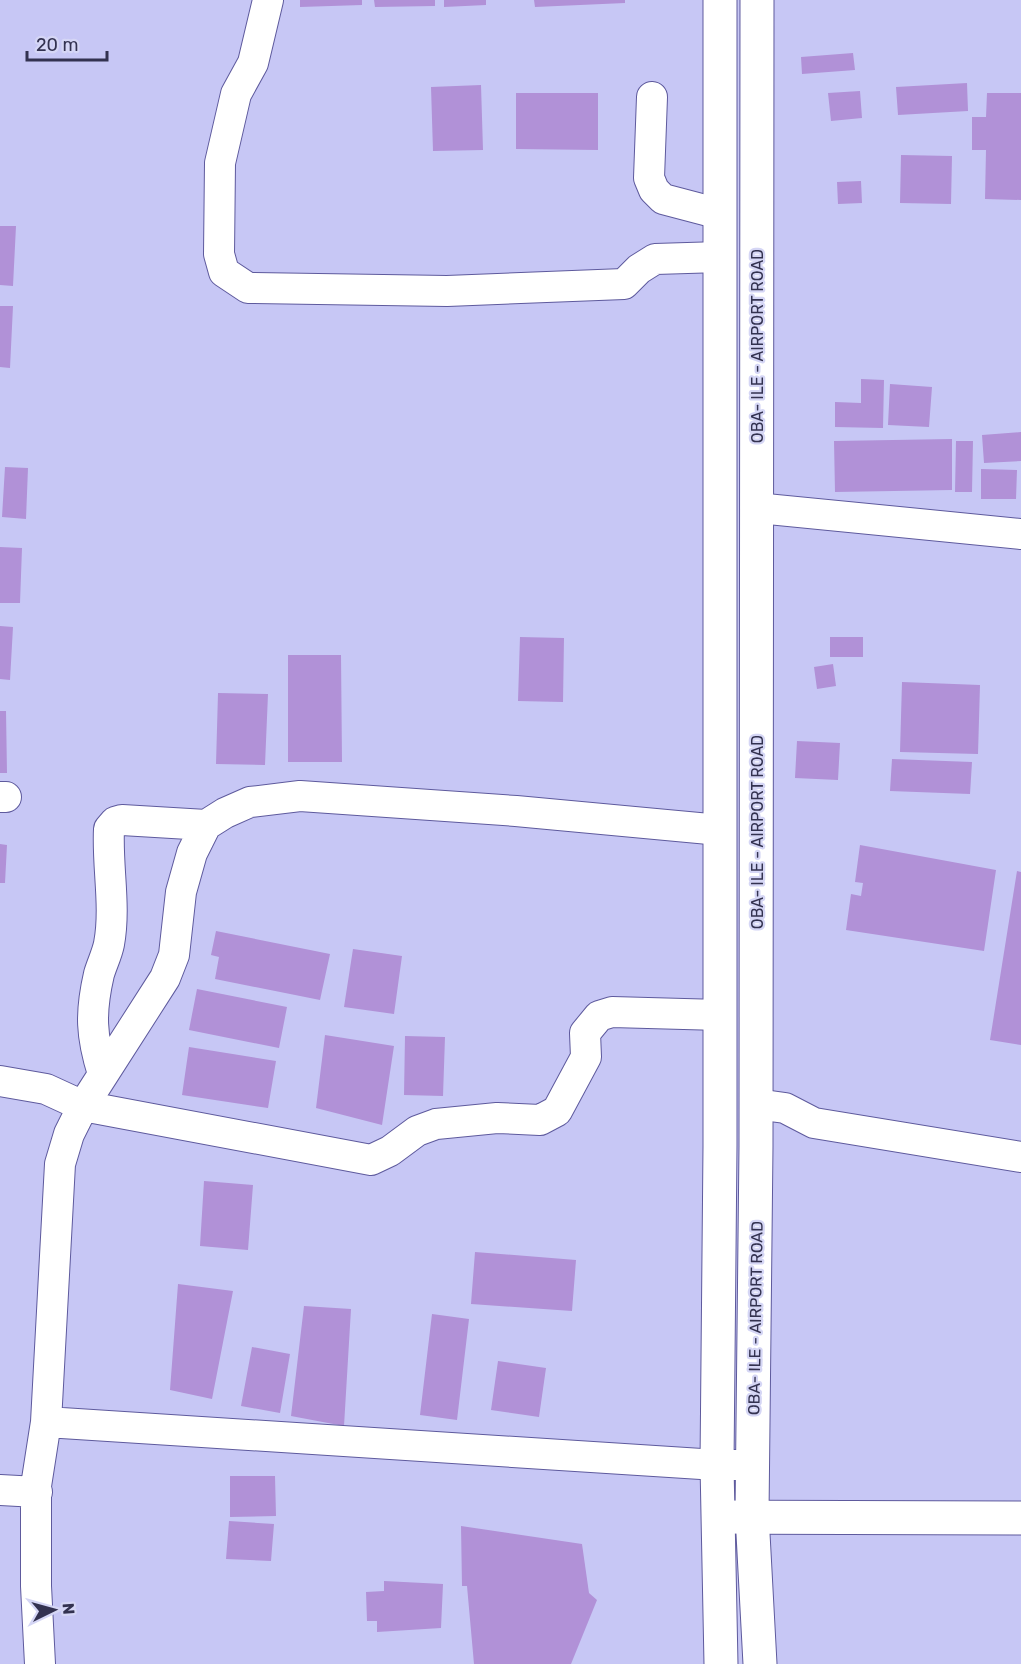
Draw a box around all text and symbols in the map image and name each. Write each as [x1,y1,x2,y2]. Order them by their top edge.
scale bar [27,24,106,62]
text: 20 m [36,34,78,56]
street label: OBA- ILE - AIRPORT ROAD [748,249,767,443]
street label: OBA- ILE - AIRPORT ROAD [748,735,767,929]
street label: OBA- ILE - AIRPORT ROAD [744,1221,767,1415]
north arrow [24,1580,84,1640]
text: N [58,1602,78,1615]

